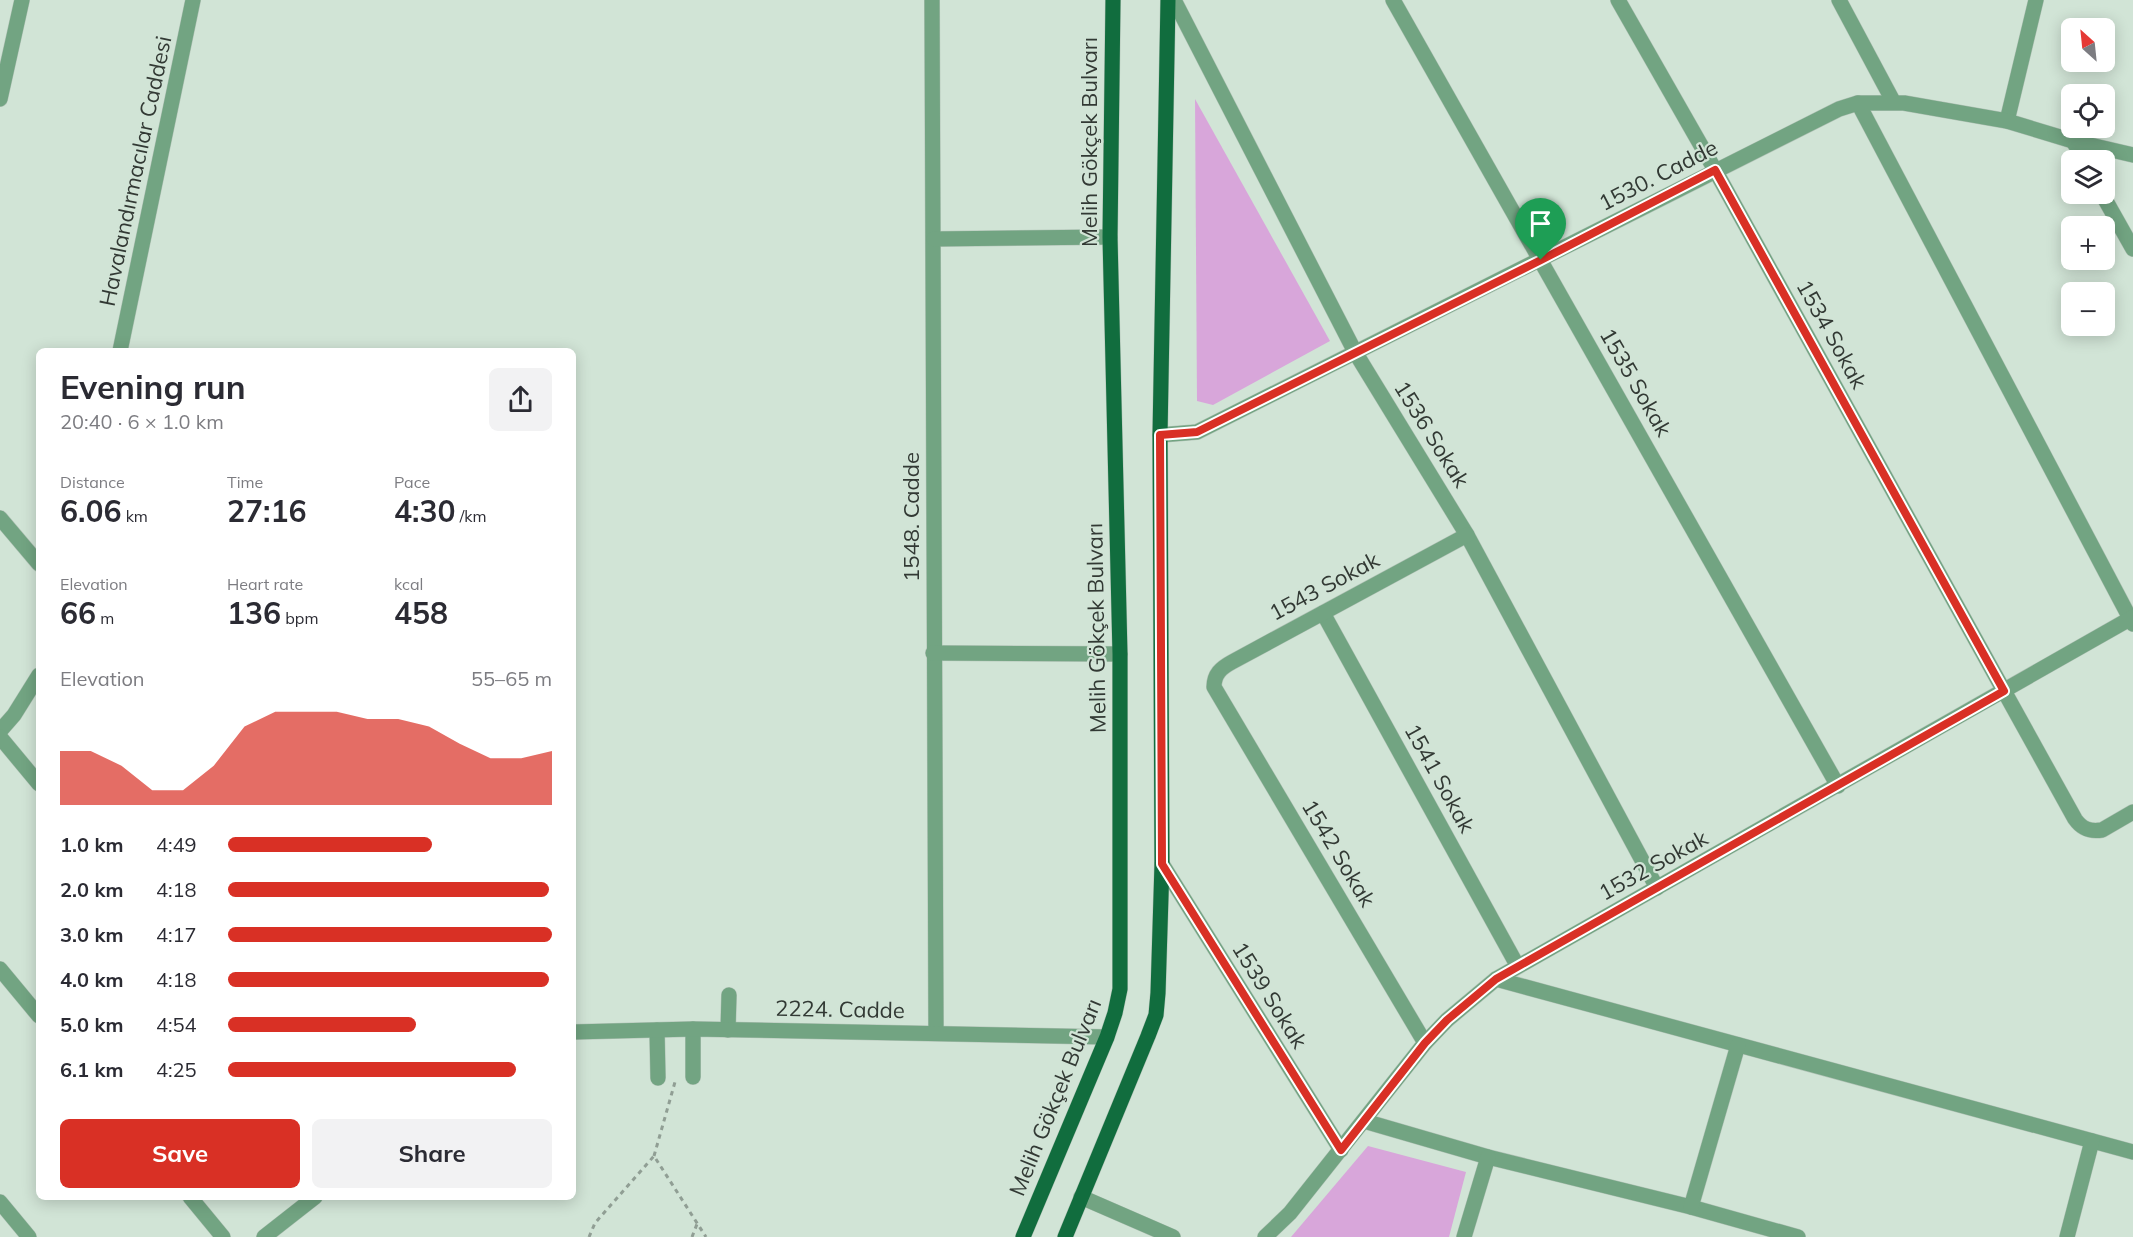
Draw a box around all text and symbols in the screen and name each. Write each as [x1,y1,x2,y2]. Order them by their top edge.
north arrow [2061,18,2115,72]
map controls [2061,18,2115,336]
street label: Havalandırmacılar Caddesi [93,33,177,309]
street label: Melih Gökçek Bulvarı [1075,37,1103,247]
button: locate [2061,84,2115,138]
street label: 1530. Cadde [1594,133,1722,217]
button: layers [2061,150,2115,204]
pin [1515,198,1566,260]
icon: arrive [1524,207,1557,240]
button: + [2061,216,2115,270]
street label: 1534 Sokak [1791,274,1874,394]
button: − [2061,282,2115,336]
street label: 1535 Sokak [1594,323,1679,442]
text: Evening run [60,366,246,407]
button: share [489,368,552,431]
street label: 1536 Sokak [1388,375,1476,493]
text: 20:40 · 6 × 1.0 km [60,409,224,434]
street label: 1548. Cadde [897,452,925,582]
text: Distance [60,472,125,492]
text: Time [227,472,263,492]
text: Pace [394,472,430,492]
text: 6.06 [60,492,121,530]
text: 27:16 [227,492,306,530]
text: 4:30 [394,492,455,530]
text: km [121,506,148,526]
text: /km [455,506,486,526]
street label: Melih Gökçek Bulvarı [1080,523,1112,733]
street label: 1543 Sokak [1264,545,1384,627]
text: Elevation [60,574,128,594]
text: Heart rate [227,574,303,594]
text: kcal [394,574,423,594]
text: 66 [60,594,96,632]
text: 136 [227,594,281,632]
text: 458 [394,594,448,632]
text: m [96,608,114,628]
text: bpm [281,608,318,628]
text: Elevation [60,666,145,691]
text: 55–65 m [471,666,552,691]
street label: 1541 Sokak [1399,718,1482,838]
street label: 1542 Sokak [1296,794,1382,912]
street label: 1532 Sokak [1593,823,1713,906]
text: 1.0 km [60,832,123,857]
text: 4:49 [156,832,197,857]
text: 2.0 km [60,877,123,902]
text: 4:18 [156,877,197,902]
text: 3.0 km [60,922,123,947]
text: 4:17 [156,922,197,947]
street label: 1539 Sokak [1226,936,1314,1054]
text: 4.0 km [60,967,123,992]
text: 4:18 [156,967,197,992]
street label: 2224. Cadde [775,994,905,1024]
street label: Melih Gökçek Bulvarı [1003,994,1107,1200]
text: 5.0 km [60,1012,123,1037]
text: 4:54 [156,1012,197,1037]
text: 6.1 km [60,1057,123,1082]
text: 4:25 [156,1057,197,1082]
button: Save [60,1119,300,1188]
button: Share [312,1119,552,1188]

